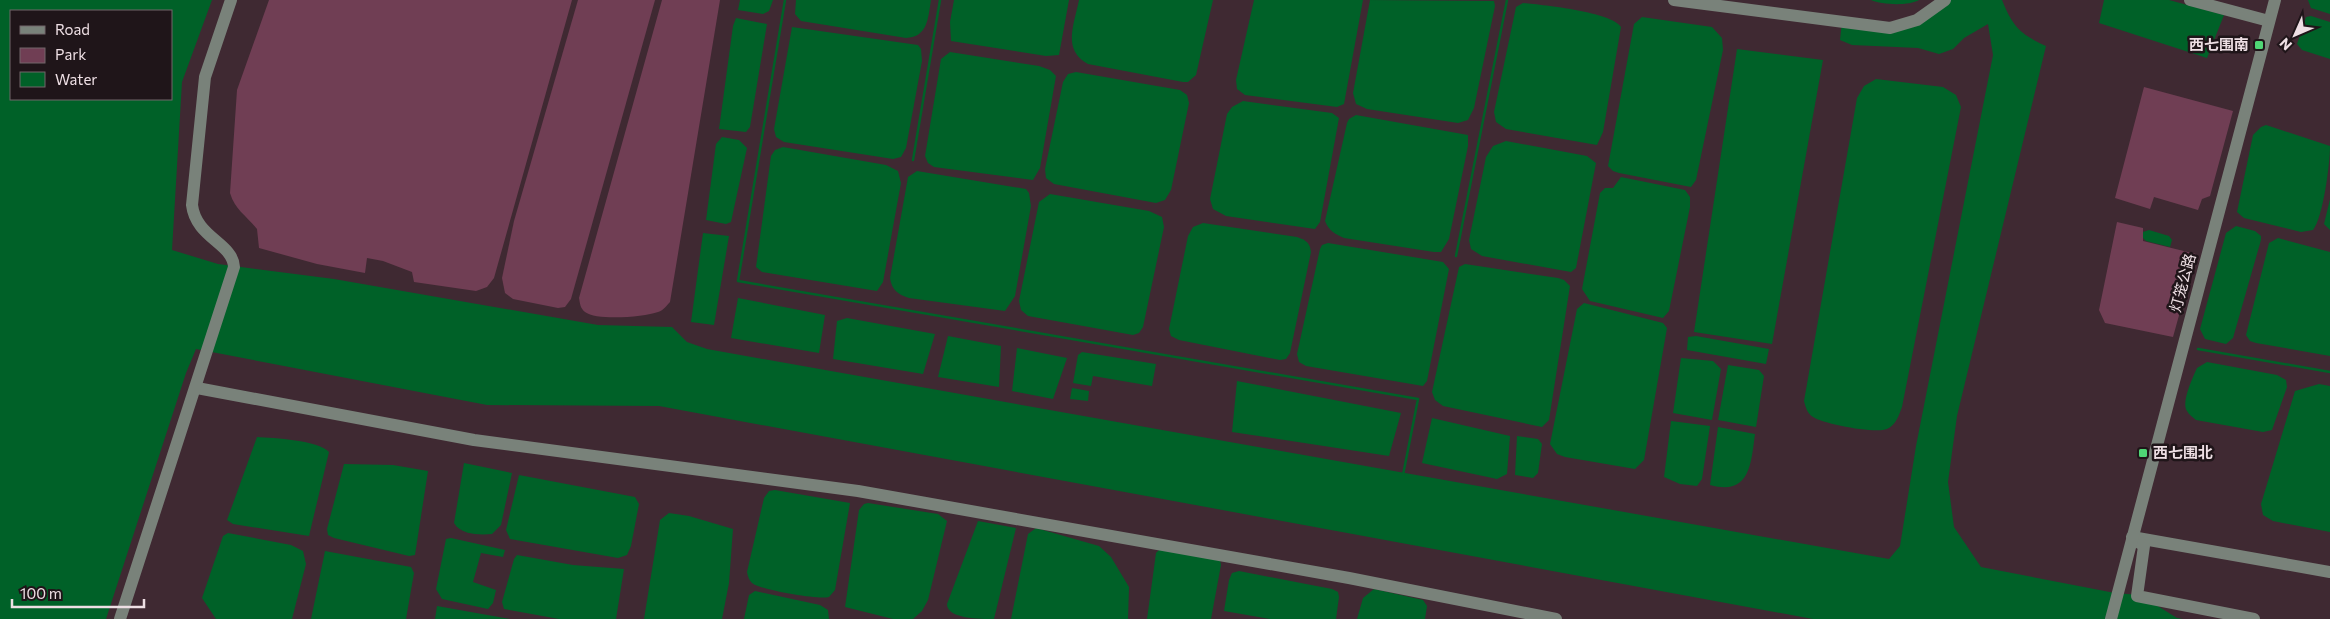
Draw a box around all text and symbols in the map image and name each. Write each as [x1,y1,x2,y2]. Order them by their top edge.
legend [10,10,172,100]
north arrow [2270,10,2320,60]
text: Road [55,20,90,38]
place label: 西七围南 [2189,35,2249,53]
text: N [2276,35,2295,54]
marker: 西七围南 [2253,39,2265,51]
text: Park [55,45,86,63]
text: Water [55,70,97,88]
street label: 灯笼公路 [2166,251,2198,314]
place label: 西七围北 [2153,443,2213,461]
marker: 西七围北 [2137,447,2149,459]
scale bar [12,576,145,608]
text: 100 m [20,584,62,602]

